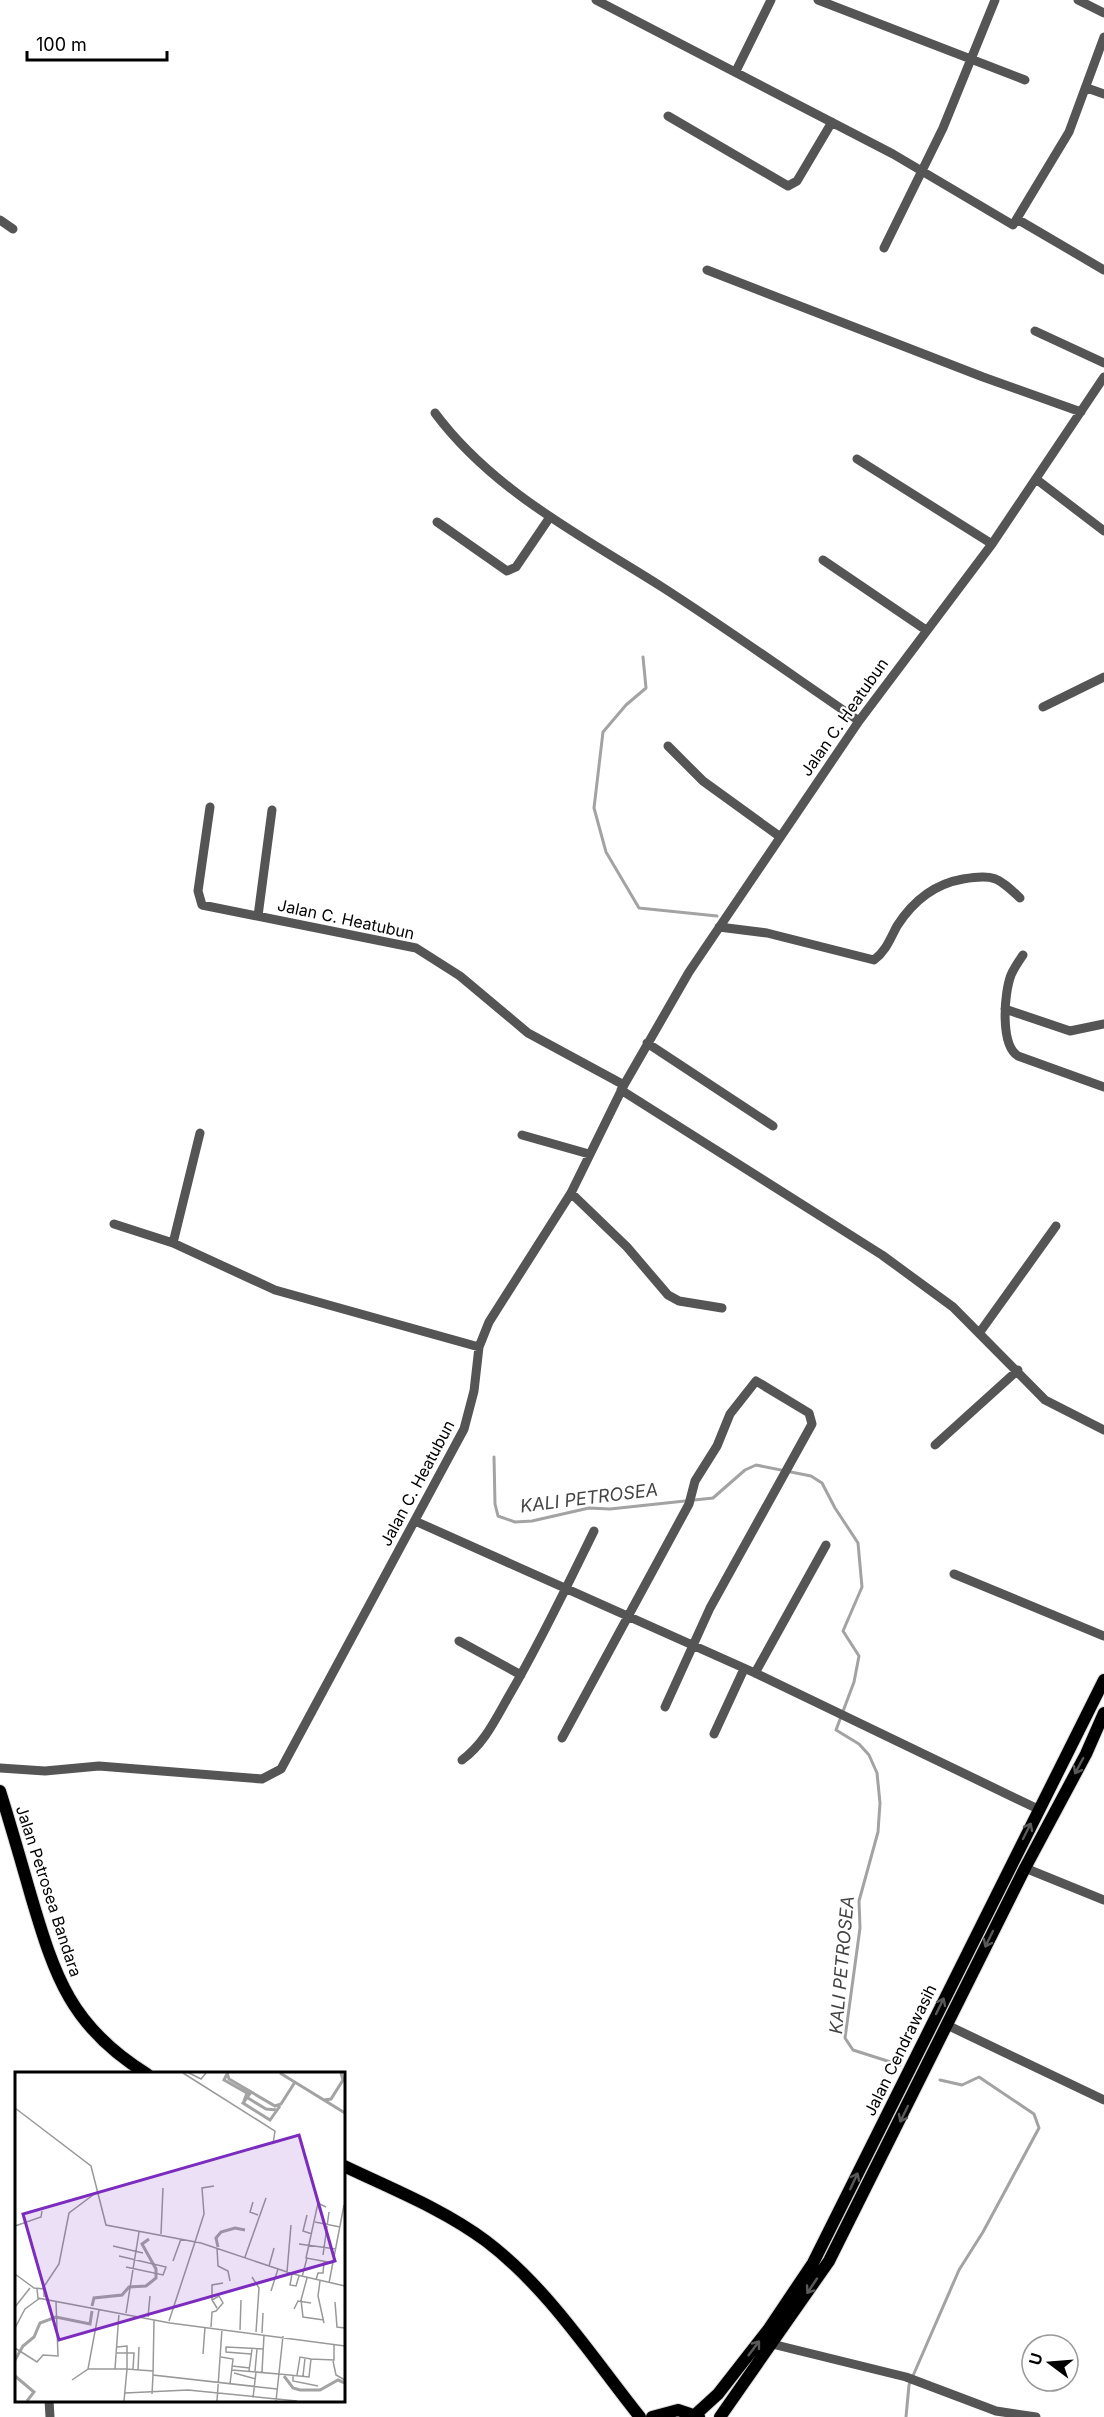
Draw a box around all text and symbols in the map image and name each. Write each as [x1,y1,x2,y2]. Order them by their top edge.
scale bar [27,24,166,62]
text: 100 m [36,34,87,55]
street label: Jalan C. Heatubun [796,654,892,780]
street label: Jalan C. Heatubun [276,895,416,943]
street label: Jalan C. Heatubun [375,1417,459,1549]
water label: KALI PETROSEA [519,1479,659,1516]
one-way arrow [1073,1757,1085,1774]
street label: Jalan Petrosea Bandara [12,1803,86,1979]
one-way arrow [1022,1823,1033,1841]
water label: KALI PETROSEA [825,1895,858,2035]
one-way arrow [983,1930,995,1948]
street label: Jalan Cendrawasih [859,1981,941,2119]
one-way arrow [934,1997,946,2015]
inset map [15,2072,345,2402]
one-way arrow [897,2105,909,2123]
one-way arrow [849,2172,860,2190]
one-way arrow [806,2277,818,2294]
north arrow [1020,2333,1080,2393]
one-way arrow [748,2340,760,2356]
text: U [1024,2350,1047,2367]

